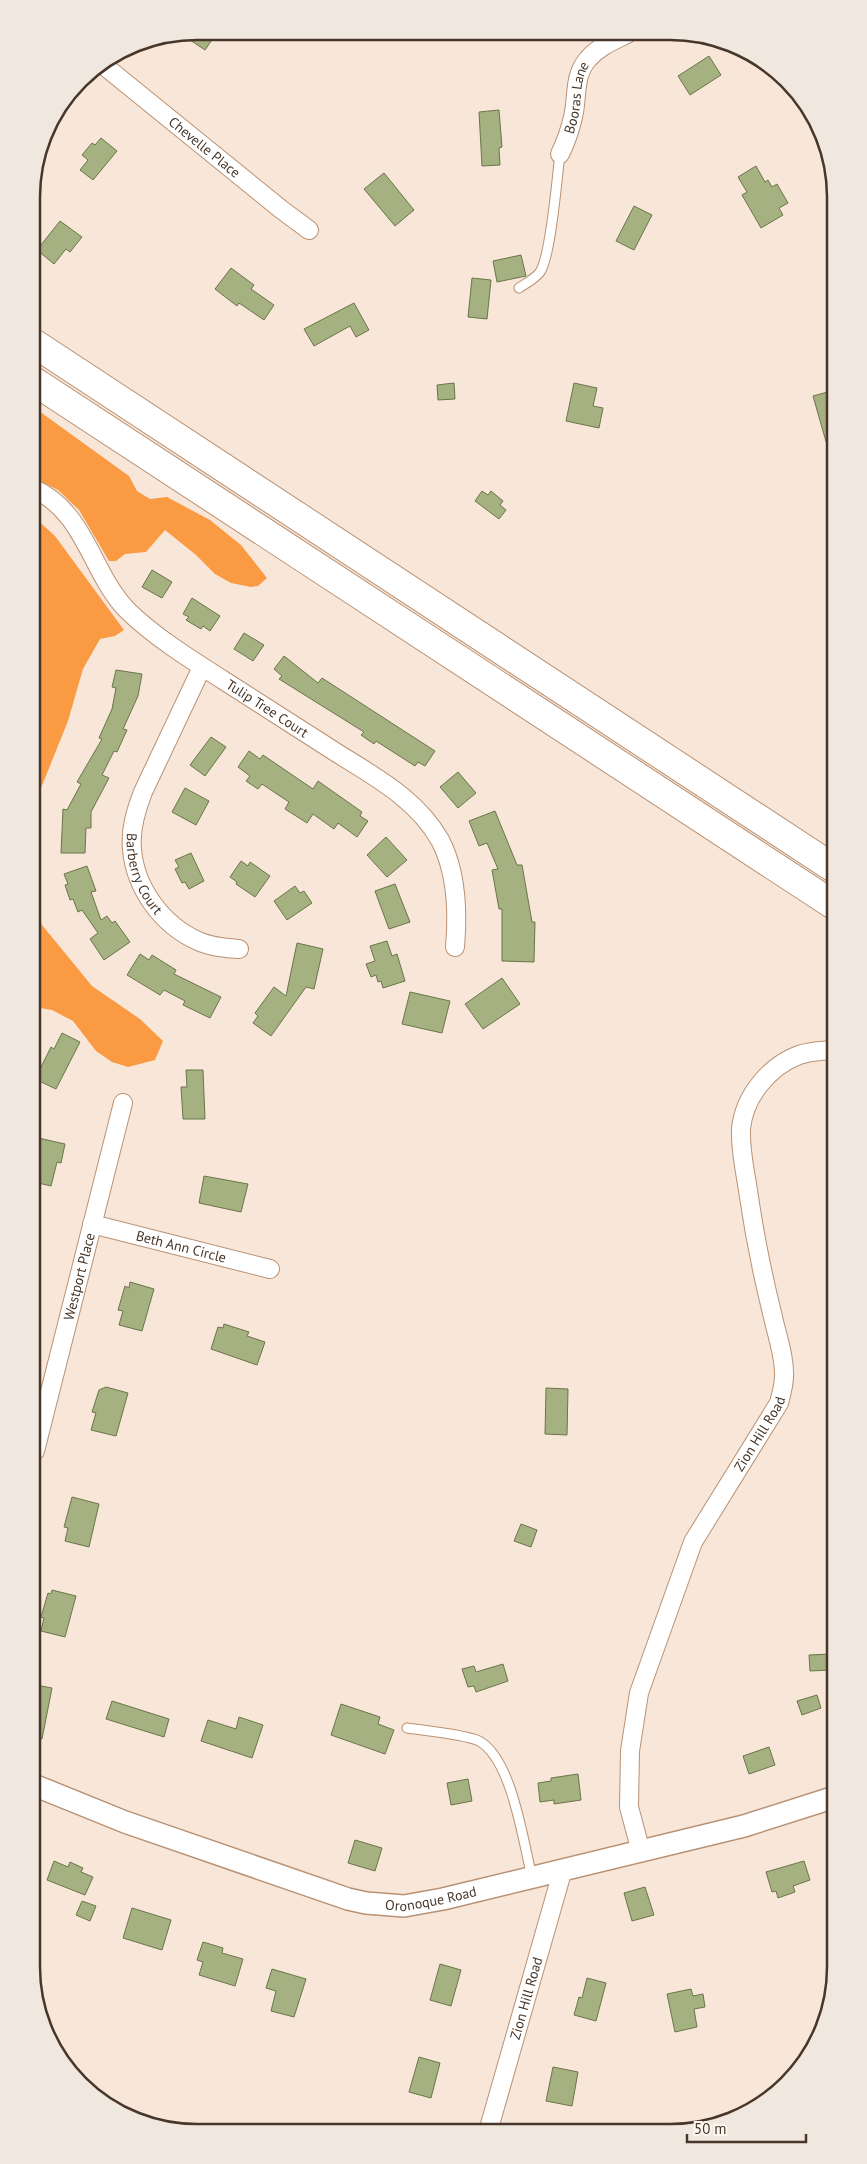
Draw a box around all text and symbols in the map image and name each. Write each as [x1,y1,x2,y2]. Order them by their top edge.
street label: Booras Lane [560,58,593,136]
street label: Chevelle Place [165,113,244,182]
street label: Tulip Tree Court [223,675,312,742]
street label: Barberry Court [123,833,167,919]
street label: Beth Ann Circle [134,1226,228,1267]
street label: Westport Place [59,1231,99,1322]
street label: Zion Hill Road [730,1395,789,1475]
street label: Oronoque Road [385,1882,478,1915]
street label: Zion Hill Road [506,1955,546,2042]
scale bar [687,2112,806,2144]
text: 50 m [694,2119,727,2138]

